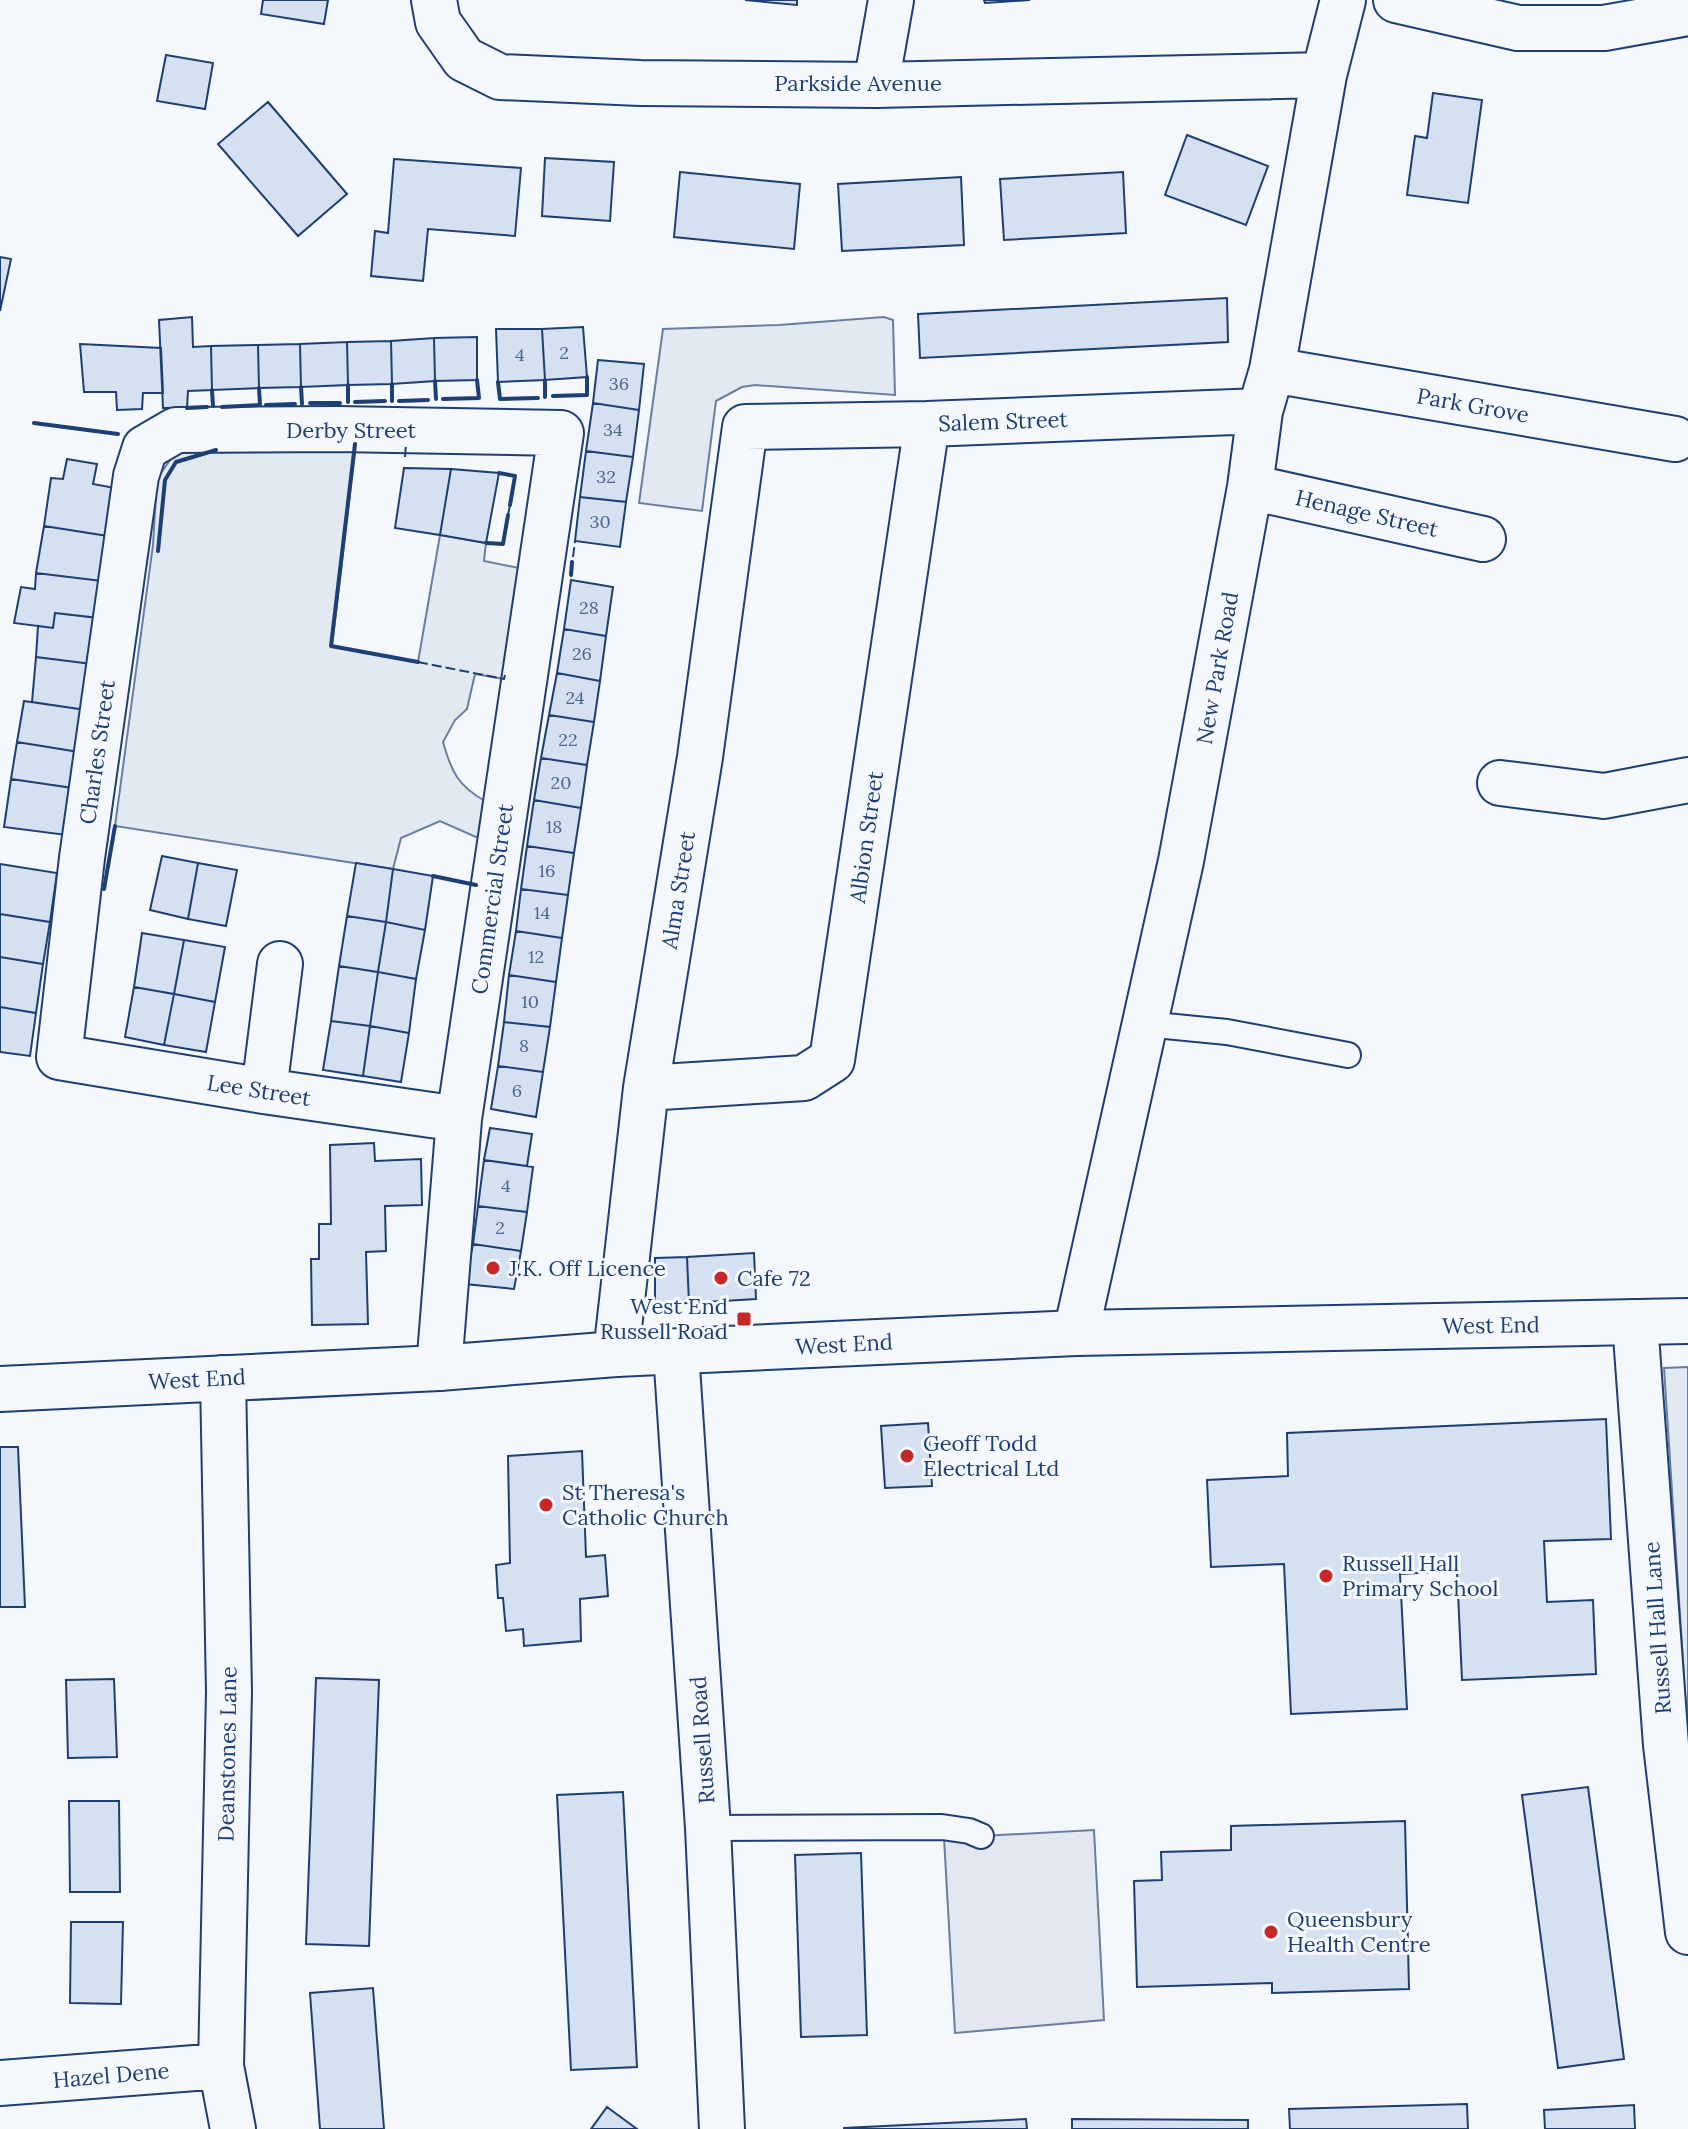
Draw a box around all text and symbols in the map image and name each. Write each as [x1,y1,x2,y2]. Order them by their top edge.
street label: Parkside Avenue [774,69,942,97]
house number: 2 [559,341,569,364]
house number: 4 [515,343,525,366]
house number: 36 [609,372,629,395]
street label: Park Grove [1415,381,1531,429]
street label: Salem Street [938,405,1069,437]
street label: Derby Street [286,416,417,444]
house number: 34 [603,418,623,441]
house number: 32 [596,465,616,488]
street label: Henage Street [1293,483,1441,543]
house number: 30 [589,510,611,533]
street label: New Park Road [1190,590,1244,746]
house number: 28 [579,596,599,619]
house number: 26 [572,642,592,665]
street label: Charles Street [73,677,121,826]
house number: 24 [565,686,585,709]
house number: 22 [558,728,578,751]
street label: Albion Street [843,769,889,906]
house number: 20 [551,771,571,794]
street label: Commercial Street [465,801,519,996]
house number: 18 [546,815,562,838]
street label: Alma Street [655,829,701,952]
house number: 16 [539,859,555,882]
house number: 14 [534,901,550,924]
house number: 12 [528,945,544,968]
house number: 10 [521,990,539,1013]
house number: 8 [519,1034,529,1057]
street label: Lee Street [205,1068,313,1112]
house number: 6 [512,1079,522,1102]
house number: 4 [501,1174,511,1197]
house number: 2 [495,1216,505,1239]
place label: J.K. Off Licence [508,1254,666,1282]
marker: J.K. Off Licence [484,1259,502,1277]
place label: Cafe 72 [737,1264,811,1292]
marker: Cafe 72 [712,1269,730,1287]
place label: West End Russell Road [600,1292,728,1345]
marker: West End Russell Road [735,1310,753,1328]
street label: West End [1442,1310,1540,1340]
street label: West End [795,1327,893,1361]
street label: West End [148,1362,246,1396]
place label: Geoff Todd Electrical Ltd [923,1429,1059,1482]
marker: Geoff Todd Electrical Ltd [898,1447,916,1465]
place label: St Theresa's Catholic Church [562,1478,729,1531]
marker: St Theresa's Catholic Church [537,1496,555,1514]
street label: Russell Hall Lane [1637,1541,1677,1715]
place label: Russell Hall Primary School [1342,1549,1498,1602]
marker: Russell Hall Primary School [1317,1567,1335,1585]
street label: Deanstones Lane [211,1666,243,1842]
street label: Russell Road [684,1675,720,1805]
place label: Queensbury Health Centre [1287,1905,1431,1958]
marker: Queensbury Health Centre [1262,1923,1280,1941]
street label: Hazel Dene [52,2056,170,2094]

